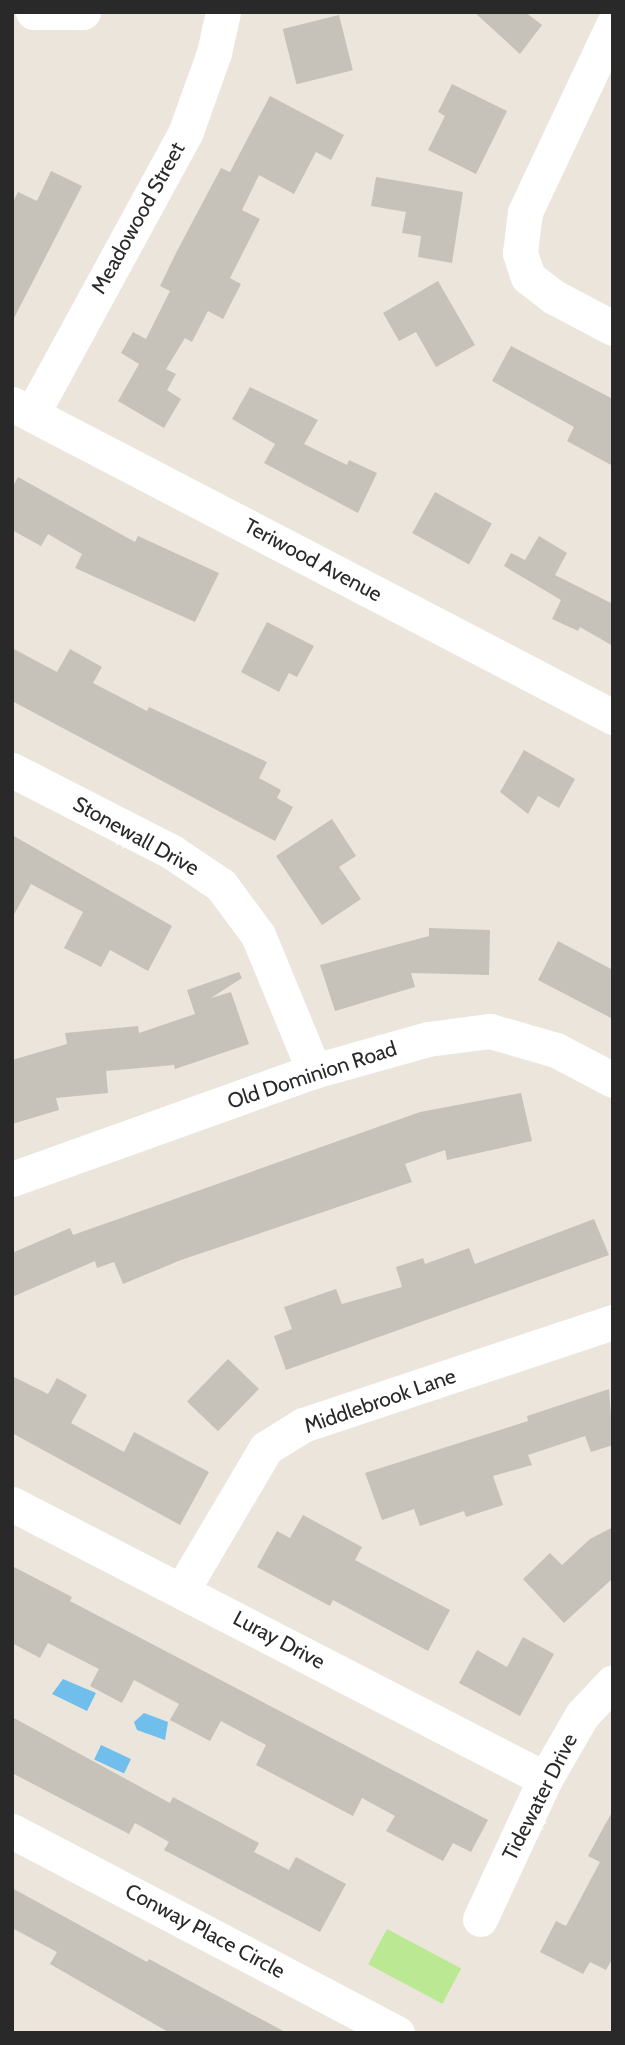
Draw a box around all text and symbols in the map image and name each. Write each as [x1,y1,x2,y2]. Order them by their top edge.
street label: Meadowood Street [86,138,190,298]
street label: Teriwood Avenue [240,513,386,607]
street label: Stonewall Drive [69,791,203,881]
street label: Old Dominion Road [224,1036,400,1114]
street label: Middlebrook Lane [301,1363,459,1439]
street label: Luray Drive [229,1605,329,1675]
street label: Tidewater Drive [497,1729,583,1865]
street label: Conway Place Circle [121,1878,289,1984]

